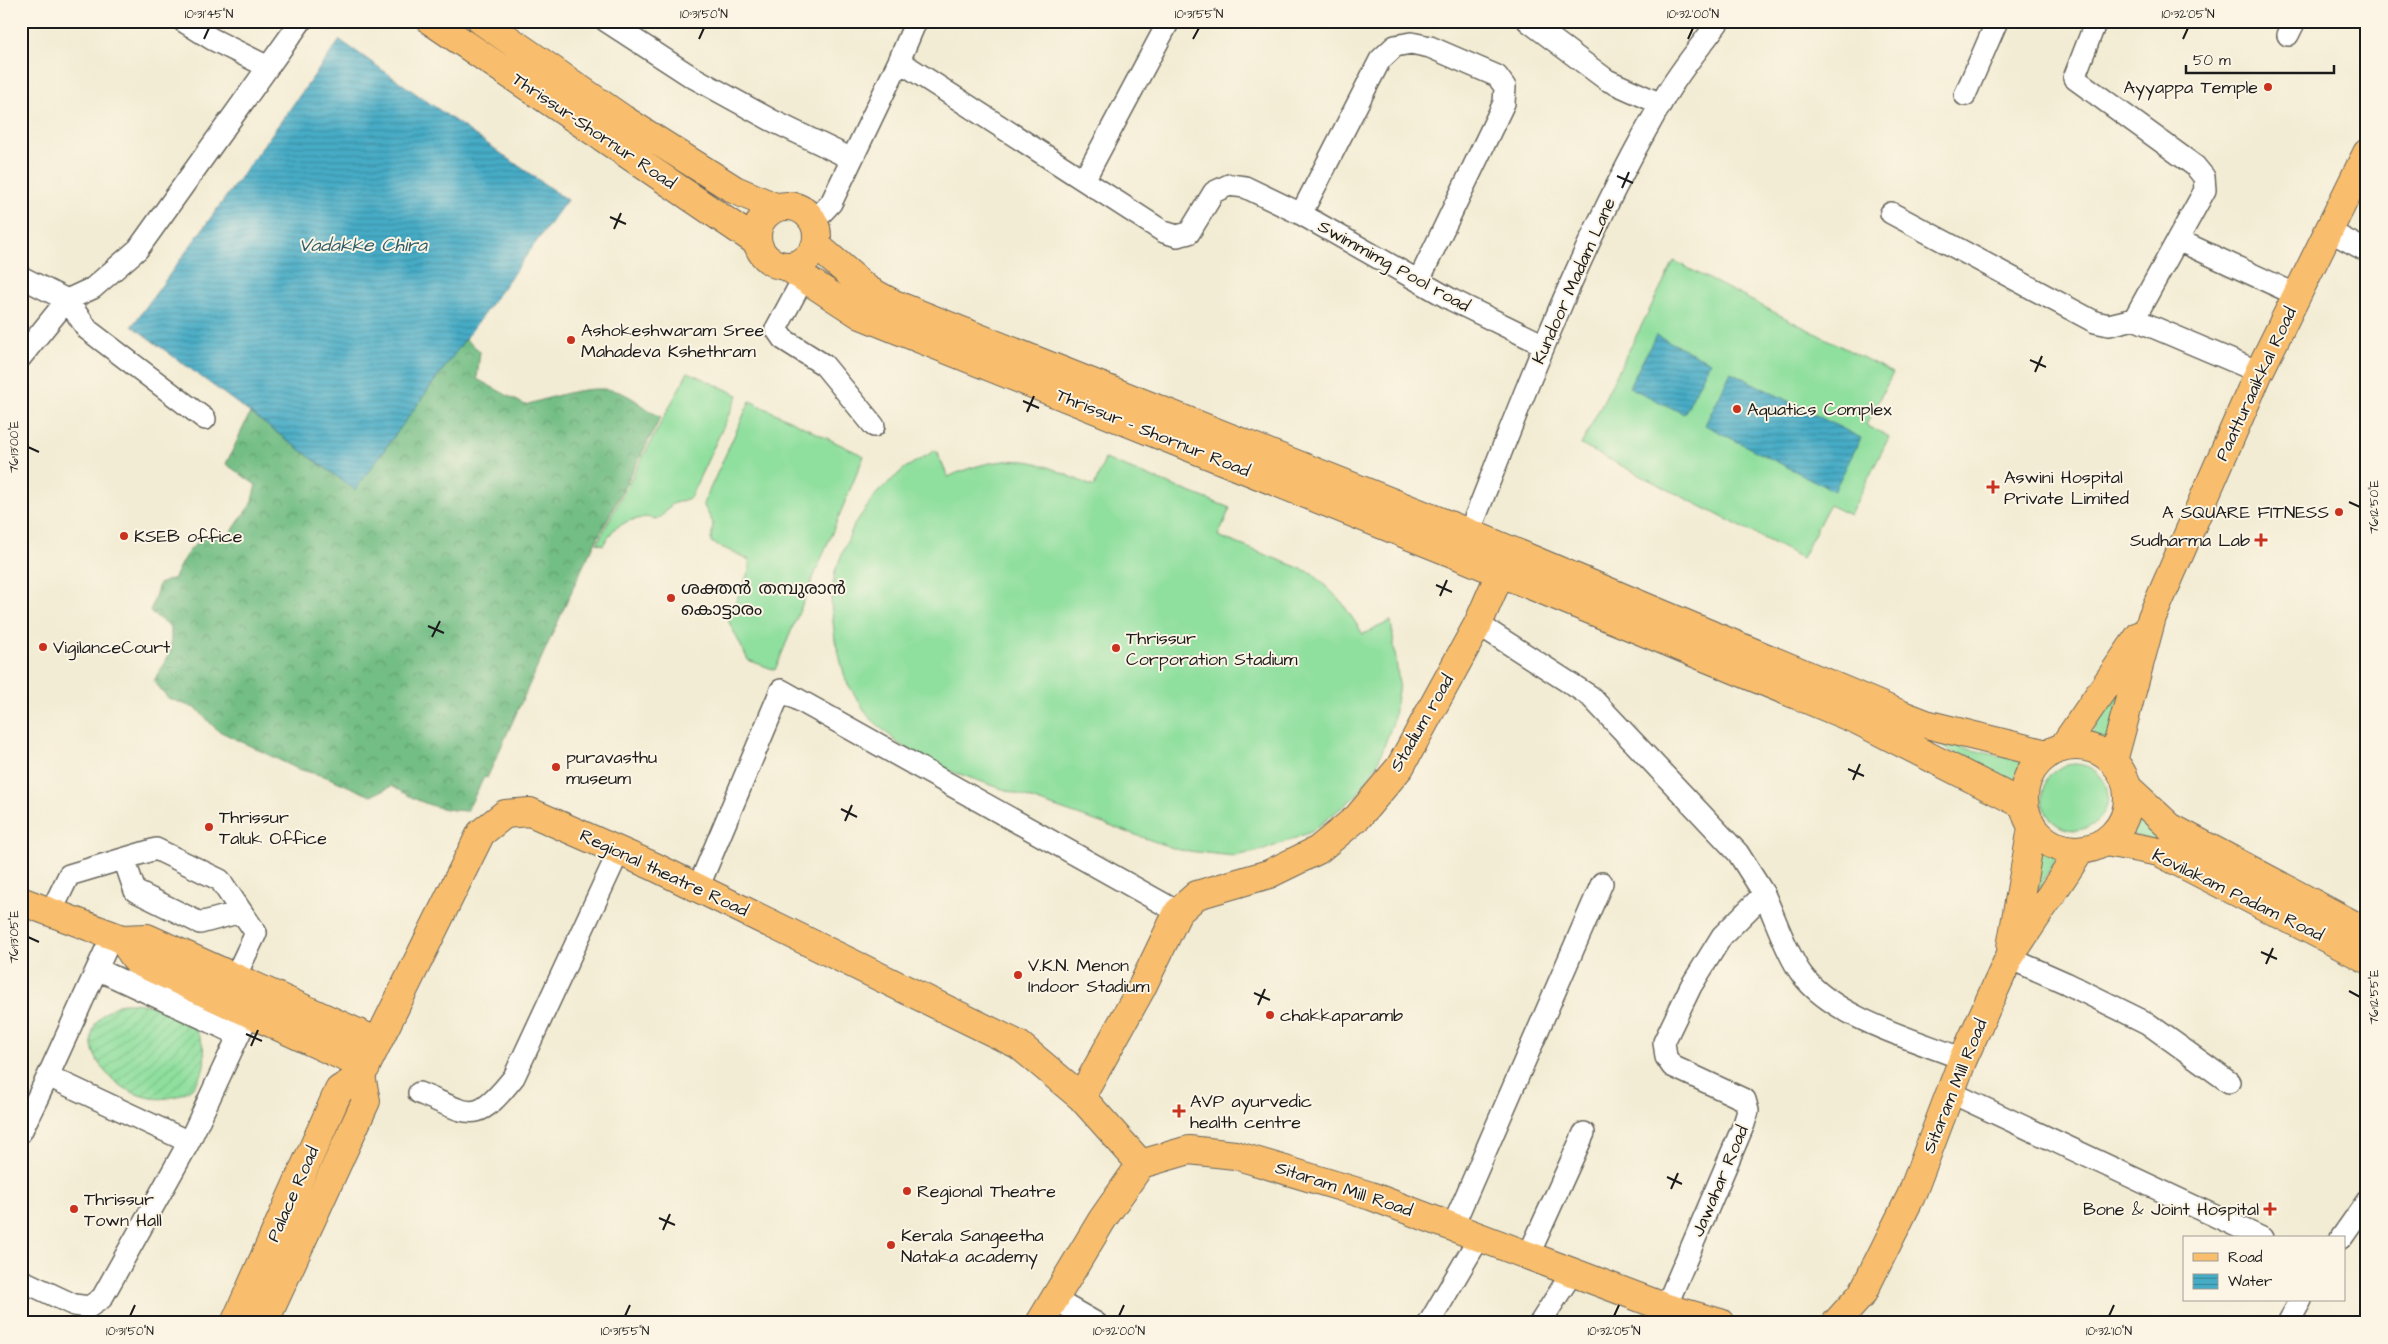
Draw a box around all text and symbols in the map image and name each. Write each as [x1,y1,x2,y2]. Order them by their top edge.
text: 10°31'45"N [185,6,234,23]
text: 10°31'50"N [680,6,728,23]
text: 10°31'55"N [1175,6,1224,23]
text: 10°32'00"N [1667,6,1720,23]
text: 10°32'05"N [2161,6,2215,23]
scale bar [2186,42,2333,74]
text: 50 m [2193,50,2231,71]
street label: Thrissur-Shornur Road [507,67,681,195]
place label: Ayyappa Temple [2124,75,2258,101]
marker: Ayyappa Temple [2262,81,2274,93]
street label: Kundoor Madam Lane [1526,194,1622,368]
street label: Swimmimg Pool road [1313,214,1475,319]
water label: Vadakke Chira [299,232,428,259]
street label: Paatturaaikkal Road [2209,303,2303,465]
place label: Ashokeshwaram Sree Mahadeva Kshethram [581,318,765,364]
marker: Ashokeshwaram Sree Mahadeva Kshethram [565,334,577,346]
street label: Thrissur - Shornur Road [1052,383,1254,483]
place label: Aquatics Complex [1747,397,1892,422]
marker: Aquatics Complex [1731,403,1743,415]
text: 76°13'00"E [6,421,23,473]
place label: Aswini Hospital Private Limited [2004,465,2129,511]
marker: Aswini Hospital Private Limited [1986,480,2000,494]
text: 76°12'50"E [2366,480,2383,534]
place label: A SQUARE FITNESS [2162,500,2329,525]
marker: A SQUARE FITNESS [2333,506,2345,518]
place label: KSEB office [134,524,243,549]
place label: Sudharma Lab [2130,528,2250,553]
marker: KSEB office [118,530,130,542]
marker: Sudharma Lab [2254,533,2268,547]
place label: ശക്തൻ തമ്പുരാൻ കൊട്ടാരം [681,576,846,622]
marker: ശക്തൻ തമ്പുരാൻ കൊട്ടാരം [665,592,677,604]
place label: Thrissur Corporation Stadium [1126,626,1297,672]
place label: VigilanceCourt [53,635,171,661]
marker: VigilanceCourt [37,641,49,653]
marker: Thrissur Corporation Stadium [1110,642,1122,654]
street label: Stadium road [1384,670,1460,776]
place label: puravasthu museum [566,745,657,791]
marker: puravasthu museum [550,761,562,773]
place label: Thrissur Taluk Office [219,805,327,851]
marker: Thrissur Taluk Office [203,821,215,833]
street label: Regional theatre Road [575,823,752,924]
street label: Kovilakam Padam Road [2148,843,2328,947]
text: 76°13'05"E [6,910,23,964]
place label: V.K.N. Menon Indoor Stadium [1028,953,1149,999]
marker: V.K.N. Menon Indoor Stadium [1012,969,1024,981]
text: 76°12'55"E [2366,970,2383,1024]
place label: chakkaparamb [1280,1003,1403,1028]
marker: chakkaparamb [1264,1009,1276,1021]
street label: Sitaram Mill Road [1917,1015,1993,1157]
place label: AVP ayurvedic health centre [1190,1089,1312,1135]
marker: AVP ayurvedic health centre [1172,1104,1186,1118]
street label: Jawahar Road [1685,1121,1755,1241]
street label: Palace Road [261,1142,325,1246]
street label: Sitaram Mill Road [1272,1155,1416,1223]
place label: Regional Theatre [917,1179,1056,1205]
marker: Regional Theatre [901,1185,913,1197]
place label: Thrissur Town Hall [84,1187,162,1233]
place label: Bone & Joint Hospital [2083,1197,2259,1222]
marker: Bone & Joint Hospital [2263,1202,2277,1216]
marker: Thrissur Town Hall [68,1203,80,1215]
place label: Kerala Sangeetha Nataka academy [901,1223,1044,1270]
legend [2183,1236,2346,1302]
marker: Kerala Sangeetha Nataka academy [885,1239,897,1251]
text: Road [2228,1247,2263,1268]
text: Water [2228,1271,2272,1292]
text: 10°31'50"N [106,1323,154,1340]
text: 10°31'55"N [601,1323,650,1340]
text: 10°32'00"N [1093,1323,1146,1340]
text: 10°32'05"N [1587,1323,1641,1340]
text: 10°32'10"N [2086,1323,2133,1340]

